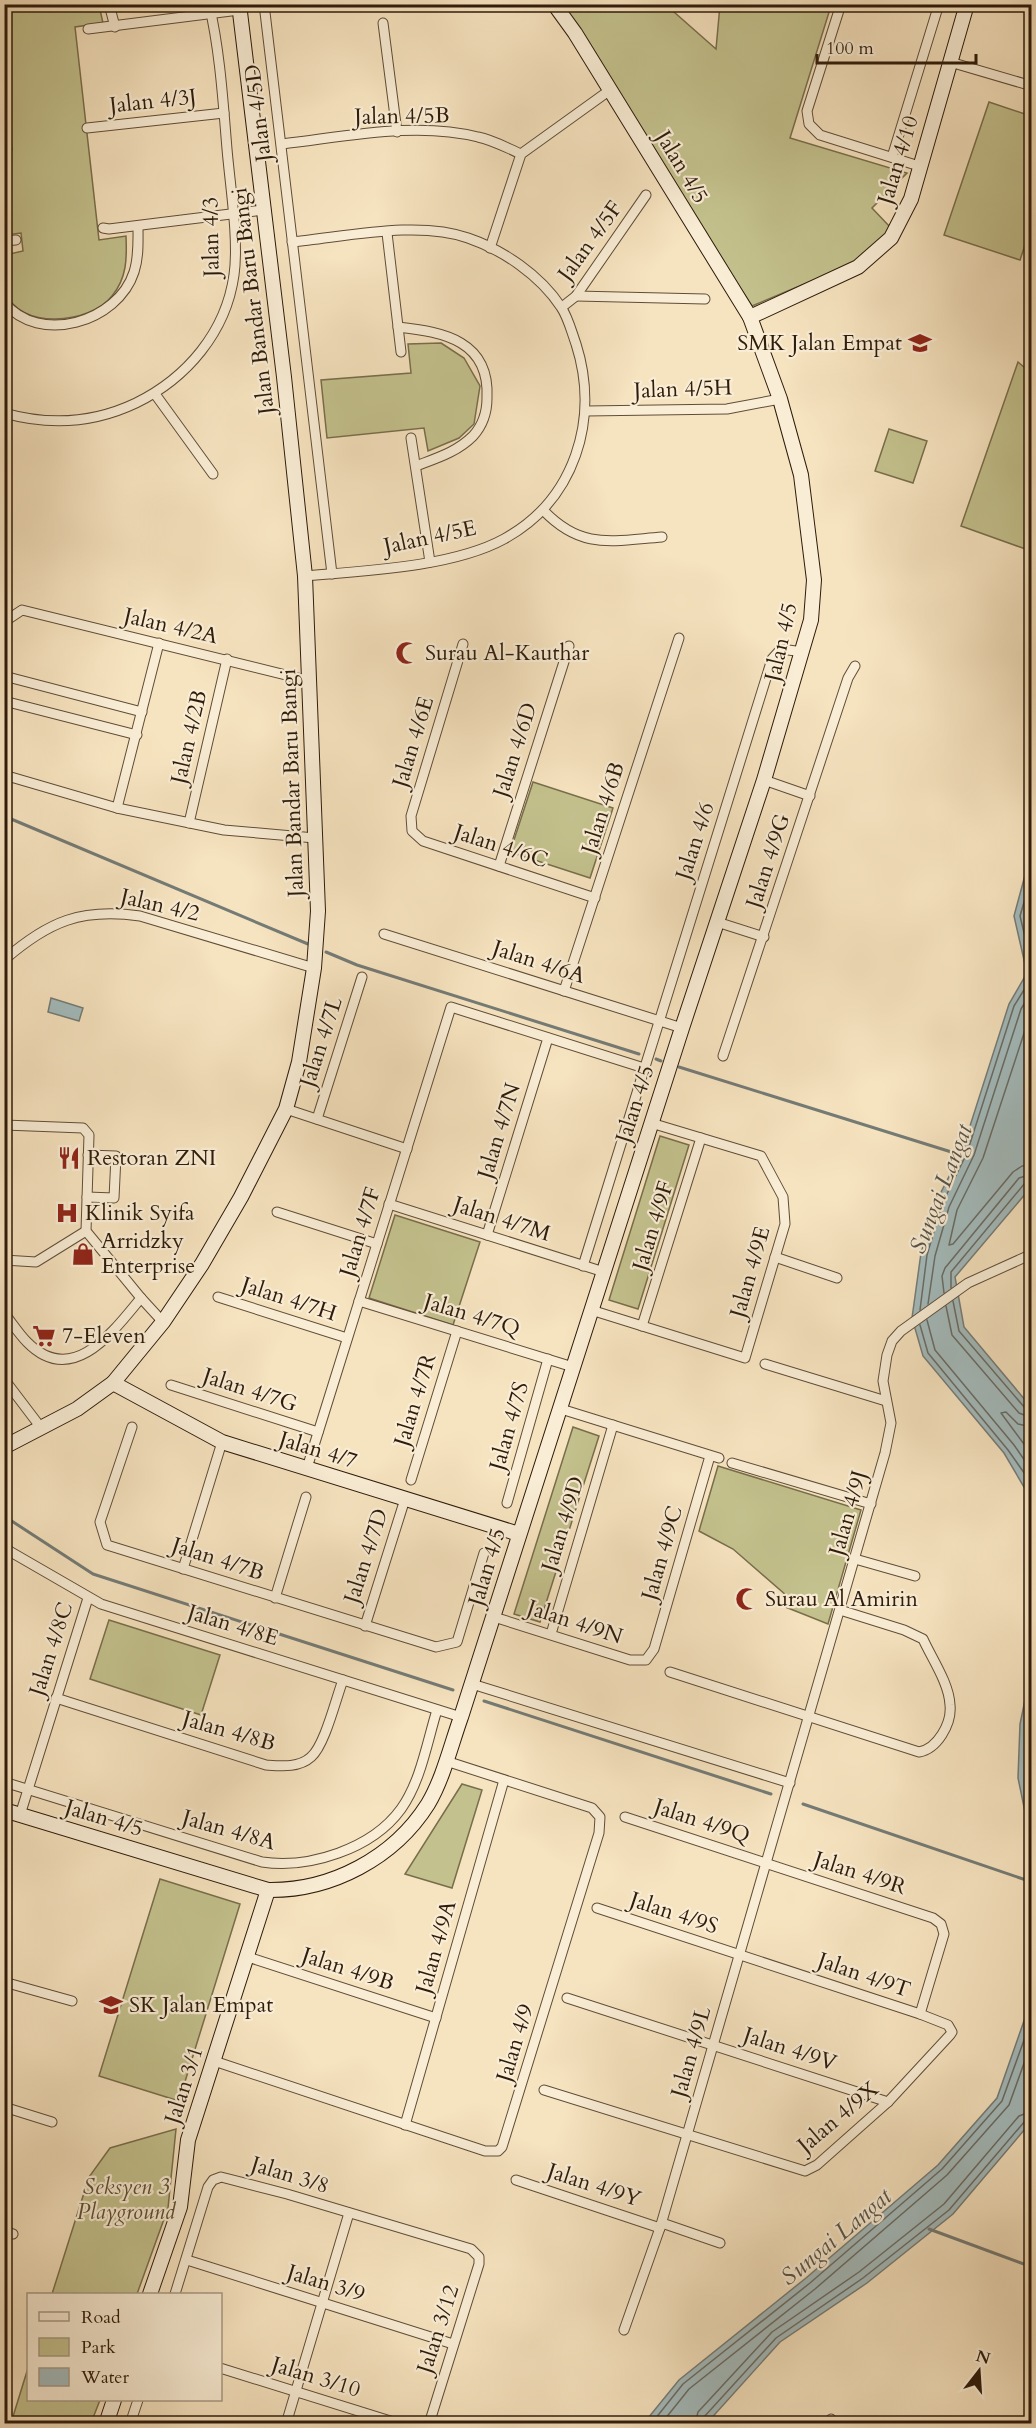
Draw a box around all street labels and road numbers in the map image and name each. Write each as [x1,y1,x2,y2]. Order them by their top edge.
street label: Jalan 4/5D [237,63,279,166]
street label: Jalan 4/3J [105,82,198,121]
street label: Jalan 4/5B [351,100,450,132]
street label: Jalan 4/10 [869,112,926,211]
street label: Jalan 4/5 [647,122,715,209]
street label: Jalan Bandar Baru Bangi [224,186,282,419]
street label: Jalan 4/5F [549,195,629,290]
street label: Jalan 4/3 [195,197,227,280]
street label: Jalan 4/5H [630,372,733,406]
street label: Jalan 4/5E [378,513,479,562]
street label: Jalan 4/2A [118,600,221,651]
street label: Jalan 4/5 [757,600,805,687]
street label: Jalan Bandar Baru Bangi [273,668,311,901]
street label: Jalan 4/2B [163,687,214,790]
street label: Jalan 4/6E [384,693,441,794]
street label: Jalan 4/6D [485,699,544,804]
street label: Jalan 4/6B [573,758,632,861]
street label: Jalan 4/6 [667,798,722,887]
street label: Jalan 4/9G [738,810,797,915]
street label: Jalan 4/6C [447,816,552,875]
street label: Jalan 4/2 [115,881,202,929]
street label: Jalan 4/6A [486,932,590,991]
street label: Jalan 4/7L [291,992,350,1094]
street label: Jalan 4/5 [607,1061,662,1150]
street label: Jalan 4/7N [469,1079,528,1186]
street label: Jalan 4/9F [624,1177,681,1278]
street label: Jalan 4/7F [331,1183,388,1284]
street label: Jalan 4/7M [447,1188,555,1249]
street label: Jalan 4/9E [722,1223,777,1324]
street label: Jalan 4/7H [235,1269,340,1328]
street label: Jalan 4/7Q [417,1285,524,1344]
street label: Jalan 4/7R [386,1349,444,1453]
street label: Jalan 4/7G [196,1360,301,1419]
street label: Jalan 4/7S [481,1378,536,1477]
street label: Jalan 4/7 [272,1423,361,1476]
street label: Jalan 4/9J [821,1467,874,1562]
street label: Jalan 4/9D [533,1473,592,1578]
street label: Jalan 4/9C [633,1502,690,1607]
street label: Jalan 4/7D [336,1505,395,1610]
street label: Jalan 4/5 [460,1524,513,1613]
street label: Jalan 4/7B [165,1529,268,1588]
street label: Jalan 4/9N [520,1592,627,1652]
street label: Jalan 4/8E [181,1596,282,1653]
street label: Jalan 4/8C [21,1598,80,1703]
street label: Jalan 4/8B [176,1703,279,1759]
street label: Jalan 4/9Q [647,1790,754,1851]
street label: Jalan 4/5 [58,1791,147,1844]
street label: Jalan 4/8A [176,1802,280,1858]
street label: Jalan 4/9R [807,1843,911,1902]
street label: Jalan 4/9S [623,1884,722,1941]
street label: Jalan 4/9A [408,1896,464,2000]
street label: Jalan 4/9B [295,1939,398,1998]
street label: Jalan 4/9T [811,1944,914,2005]
street label: Jalan 4/9 [488,2000,541,2089]
street label: Jalan 4/9L [663,2002,718,2104]
street label: Jalan 4/9V [737,2019,841,2078]
street label: Jalan 3/1 [156,2042,211,2131]
street label: Jalan 4/9X [789,2074,885,2162]
street label: Jalan 3/8 [244,2148,333,2201]
street label: Jalan 4/9Y [541,2155,645,2214]
street label: Jalan 3/9 [280,2256,369,2309]
street label: Jalan 3/12 [409,2281,466,2380]
street label: Jalan 3/10 [265,2348,364,2405]

